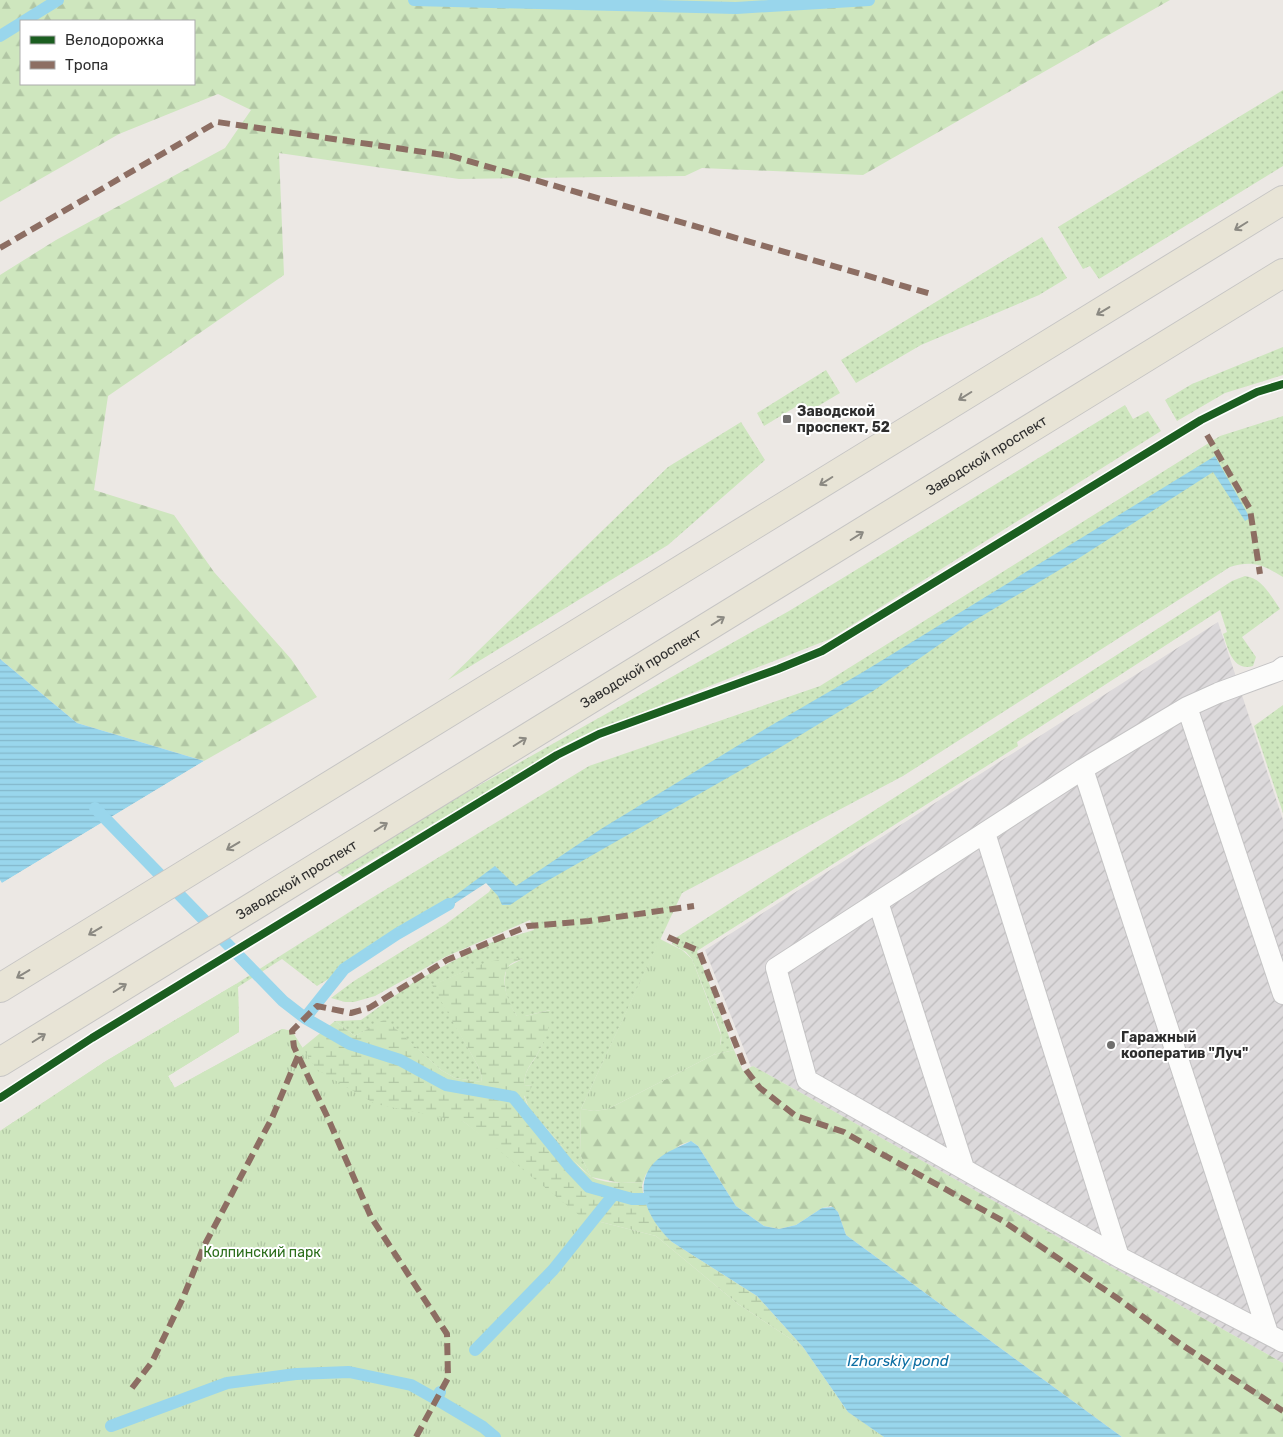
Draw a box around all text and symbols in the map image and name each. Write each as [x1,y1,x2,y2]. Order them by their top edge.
legend [20,20,195,85]
text: Велодорожка [65,31,164,49]
text: Тропа [65,56,108,74]
one-way arrow [1235,221,1249,231]
one-way arrow [1096,305,1110,316]
one-way arrow [958,391,972,401]
place label: Заводской проспект, 52 [797,403,890,436]
street label: Заводской проспект [923,412,1050,499]
marker: Заводской проспект, 52 [781,413,793,425]
one-way arrow [820,476,834,486]
one-way arrow [849,530,863,540]
one-way arrow [711,615,725,625]
street label: Заводской проспект [577,625,704,712]
one-way arrow [512,737,526,747]
one-way arrow [374,822,388,832]
street label: Заводской проспект [233,836,360,924]
one-way arrow [227,841,241,851]
one-way arrow [88,926,102,936]
one-way arrow [17,969,31,979]
one-way arrow [113,983,127,994]
place label: Гаражный кооператив "Луч" [1121,1029,1248,1062]
one-way arrow [32,1033,46,1043]
marker: Гаражный кооператив "Луч" [1105,1039,1117,1051]
park label: Колпинский парк [203,1244,321,1261]
water label: Izhorskiy pond [847,1352,950,1370]

